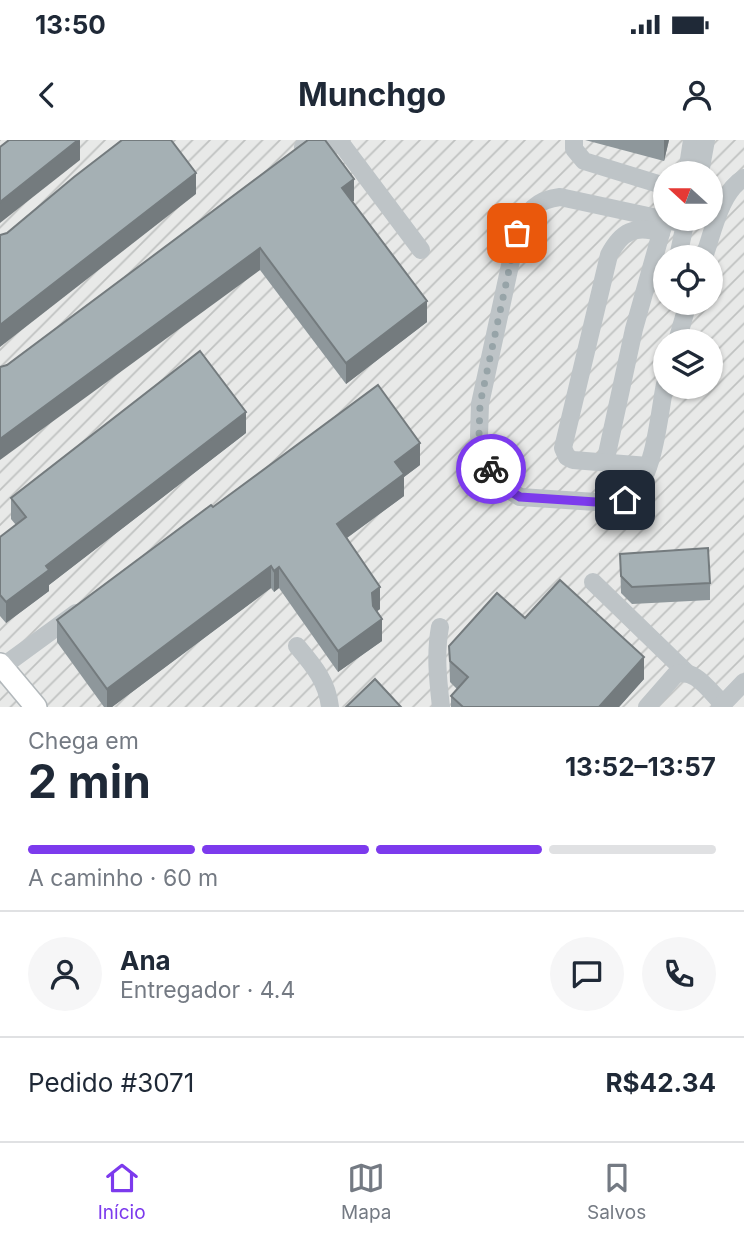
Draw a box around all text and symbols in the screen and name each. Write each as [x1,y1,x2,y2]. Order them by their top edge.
text: 13:50 [35,9,106,40]
text: Munchgo [298,75,446,114]
icon: back [28,76,66,114]
icon: person [678,76,716,114]
north arrow [653,161,723,231]
map controls [653,161,723,399]
pin [487,203,547,263]
icon: bag [498,214,536,252]
button: locate [653,245,723,315]
button: layers [653,329,723,399]
courier [456,434,526,504]
icon: bike [472,450,510,488]
pin [595,470,655,530]
icon: home [606,481,644,519]
text: Chega em [28,727,139,755]
text: 13:52–13:57 [565,751,716,782]
text: 2 min [28,753,151,809]
text: A caminho · 60 m [28,864,218,892]
button: person [28,937,102,1011]
button: chat [550,937,624,1011]
button: phone [642,937,716,1011]
text: Ana [120,945,171,976]
text: Entregador · 4.4 [120,976,295,1004]
text: Pedido #3071 [28,1067,194,1098]
text: R$42.34 [605,1067,716,1098]
tab: Início [98,1159,146,1224]
tab: Mapa [341,1159,391,1224]
tab: Salvos [587,1159,646,1224]

